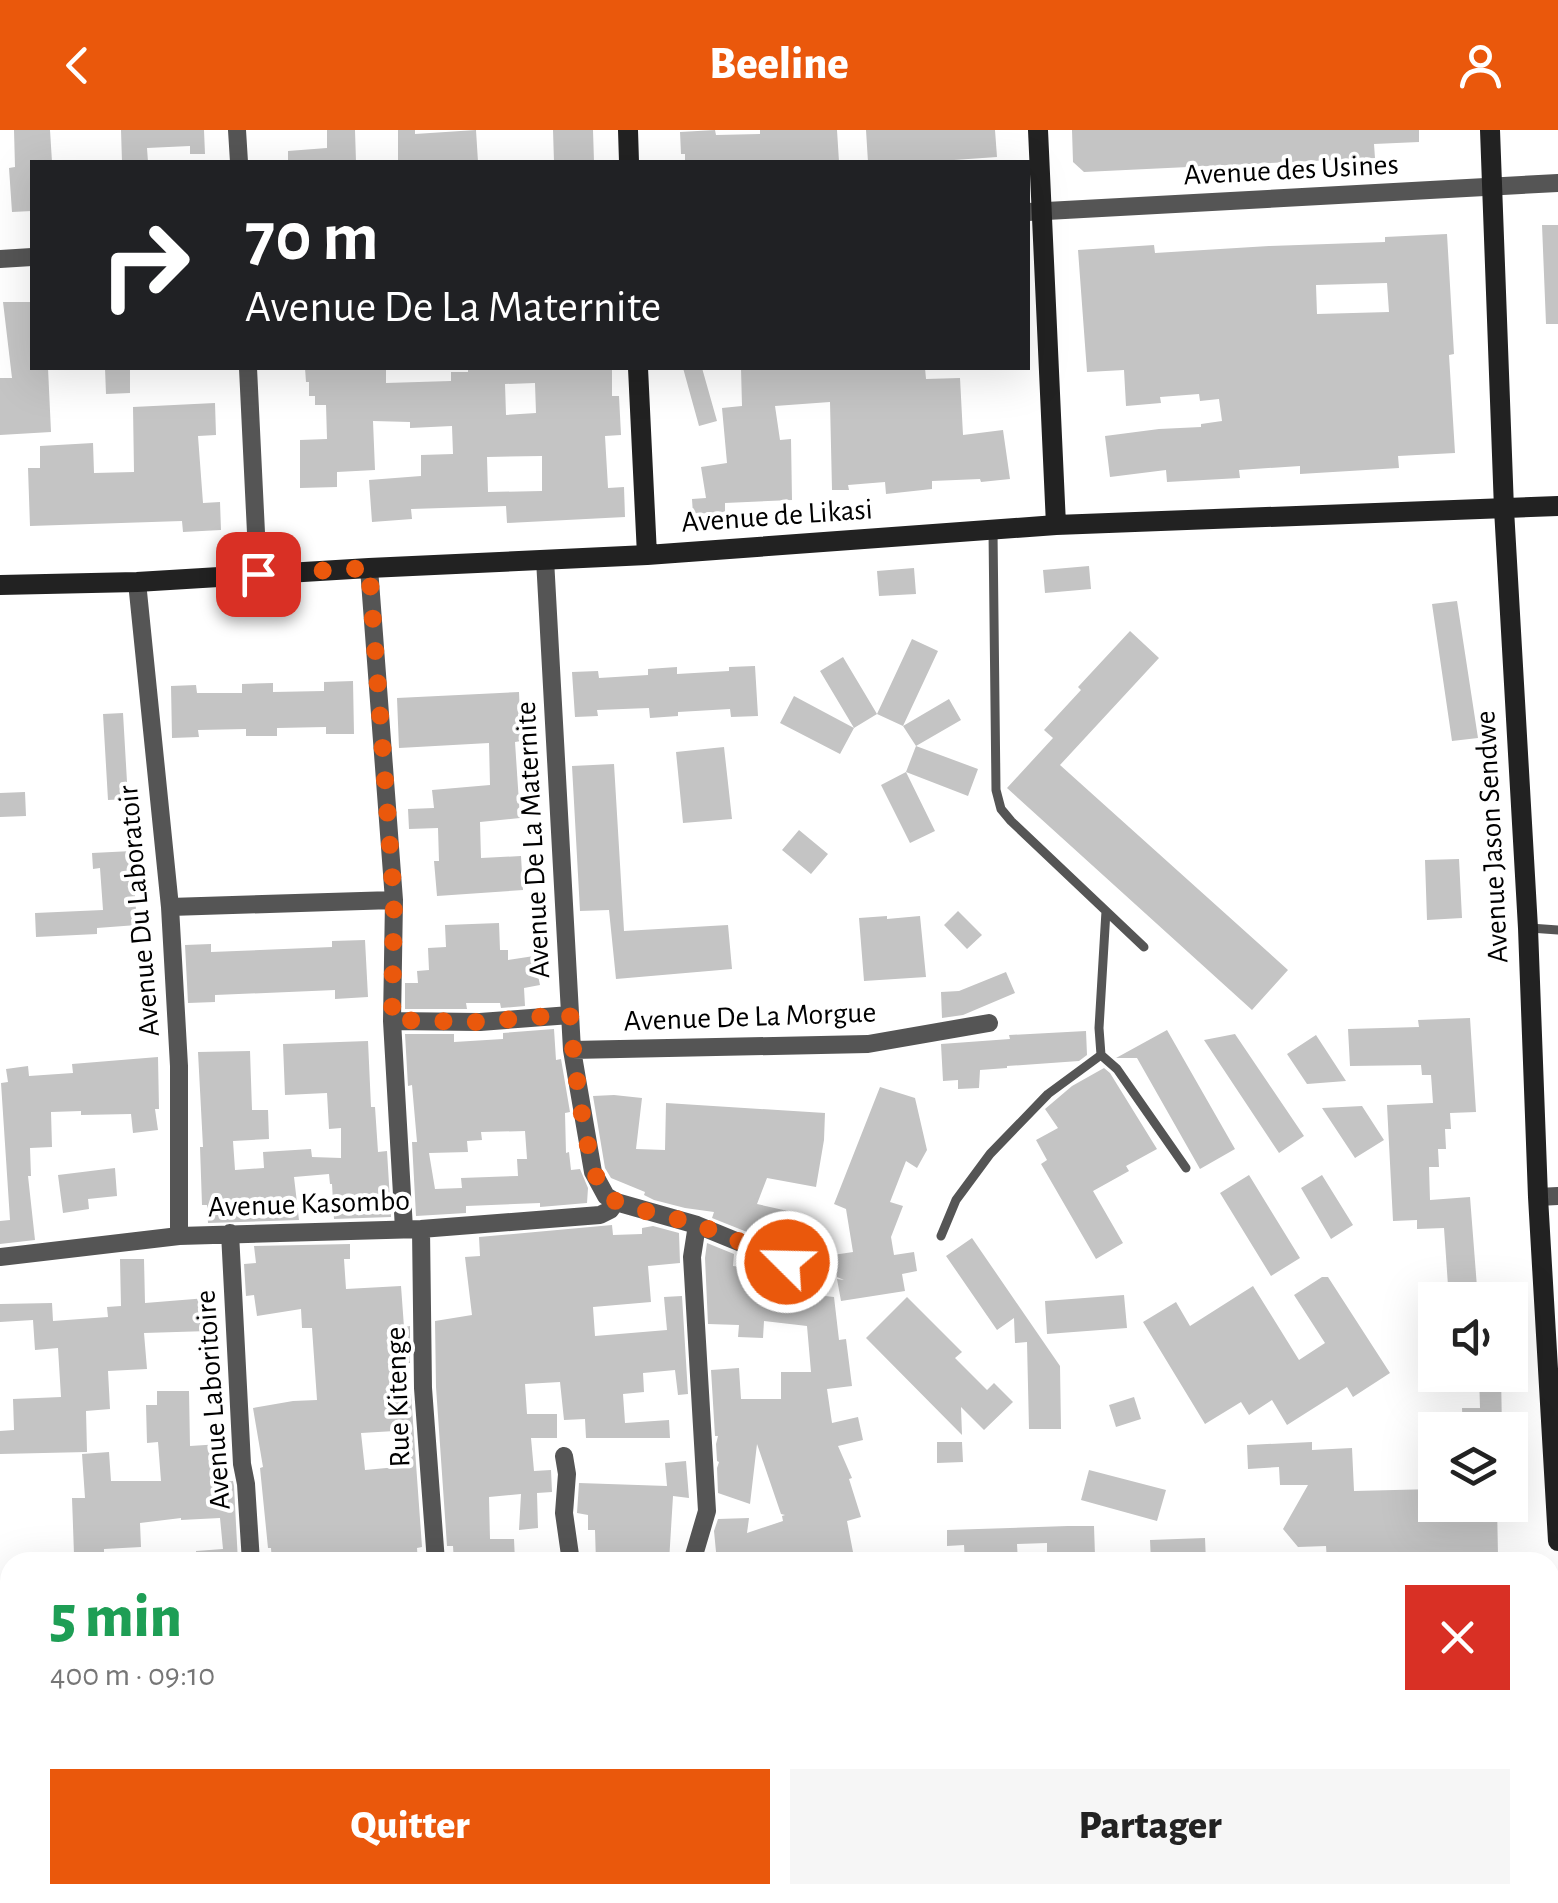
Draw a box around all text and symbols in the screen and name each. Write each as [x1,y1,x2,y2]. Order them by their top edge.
icon: back [50,38,105,93]
icon: person [1453,38,1508,93]
text: Beeline [709,42,849,87]
street label: Avenue des Usines [1183,149,1399,191]
icon: right [80,200,210,330]
text: 70 m [245,203,379,273]
text: Avenue De La Maternite [245,285,661,330]
street label: Avenue de Likasi [680,494,874,538]
pin [216,532,301,617]
icon: arrive [231,547,286,602]
street label: Avenue De La Maternite [511,701,555,979]
street label: Avenue Jason Sendwe [1470,710,1514,964]
street label: Avenue Du Laboratoir [113,784,165,1038]
street label: Avenue De La Morgue [623,998,877,1036]
street label: Avenue Kasombo [208,1185,410,1223]
position arrow [735,1210,839,1314]
map controls [1418,1282,1528,1522]
button: sound [1418,1282,1528,1392]
street label: Avenue Laboritoire [190,1289,236,1511]
street label: Rue Kitenge [381,1326,415,1468]
button: layers [1418,1412,1528,1522]
button: close [1405,1585,1510,1690]
text: 5 min [50,1588,182,1648]
text: 400 m · 09:10 [50,1659,215,1691]
button: Quitter [50,1769,770,1884]
button: Partager [790,1769,1510,1884]

